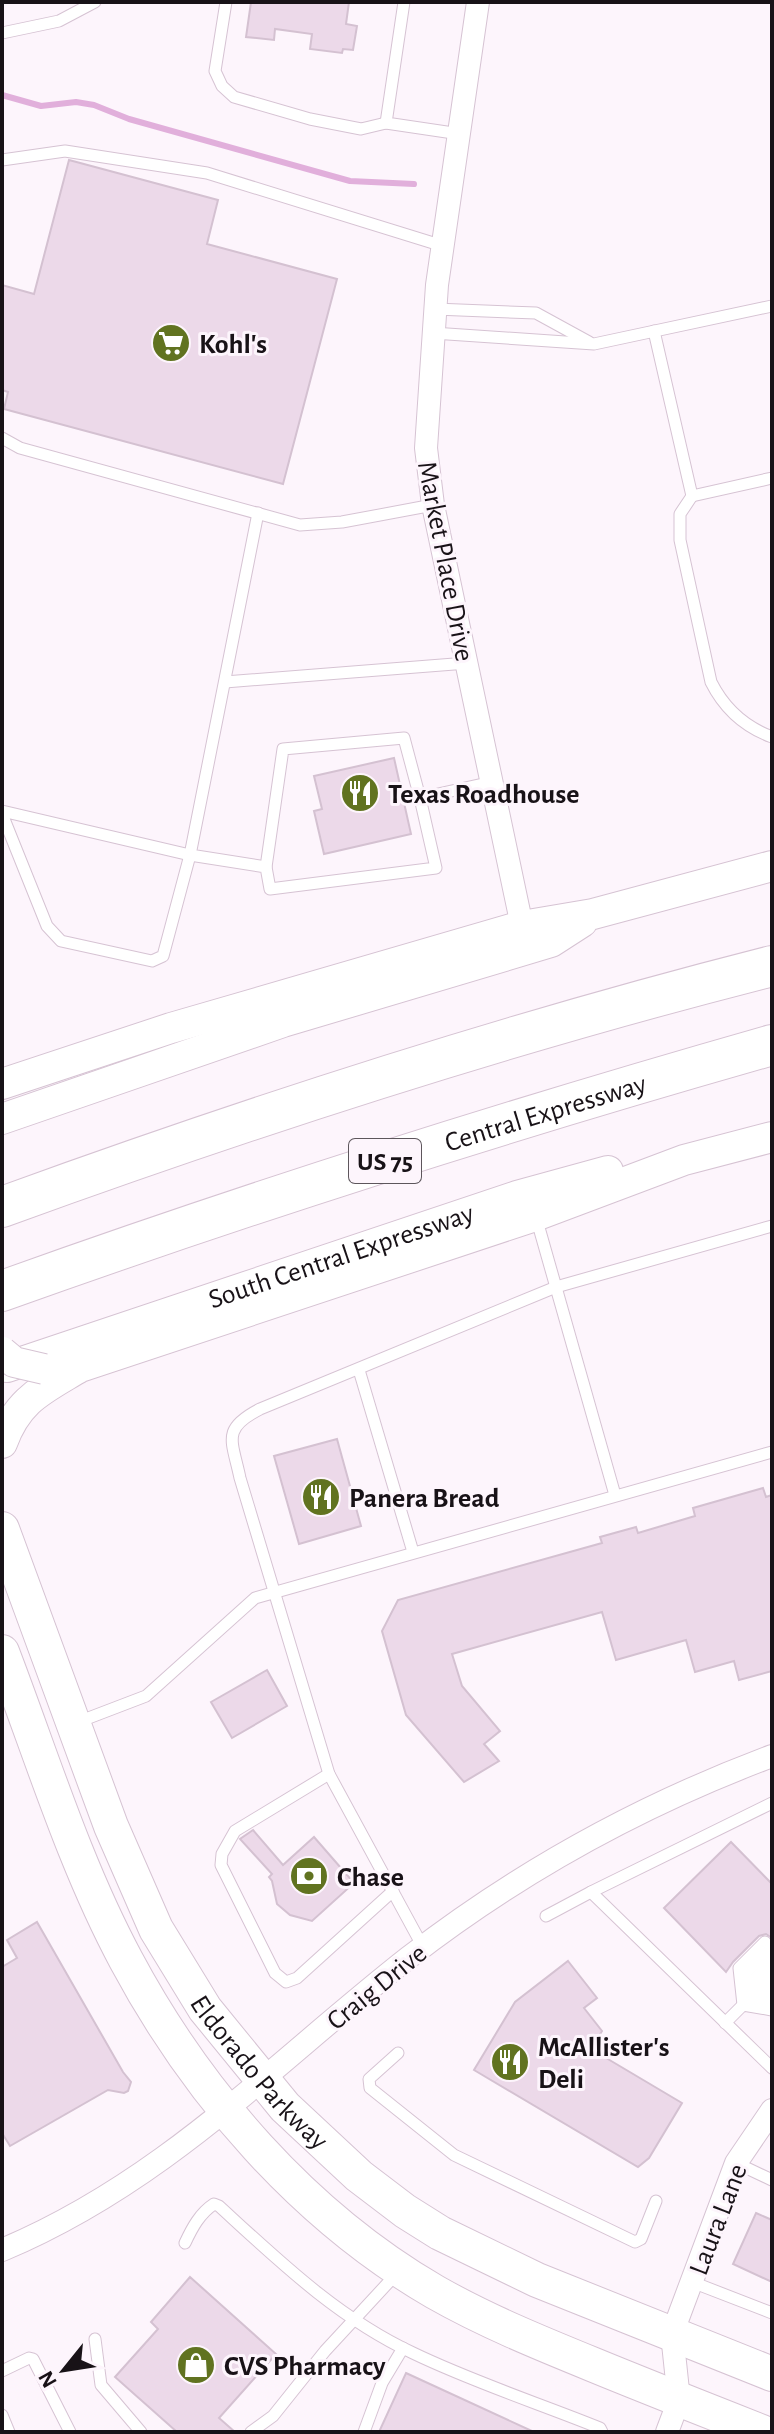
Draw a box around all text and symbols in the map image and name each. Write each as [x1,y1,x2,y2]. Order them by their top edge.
supermarket icon: Kohl's [150,322,192,364]
place label: Kohl's [199,331,267,359]
street label: Market Place Drive [412,459,478,664]
restaurant icon: Texas Roadhouse [339,772,381,814]
place label: Texas Roadhouse [388,781,579,809]
street label: Central Expressway [442,1070,650,1158]
road number: US 75 [349,1139,421,1183]
street label: South Central Expressway [205,1200,478,1314]
restaurant icon: Panera Bread [300,1476,342,1518]
place label: Panera Bread [349,1485,500,1513]
bank icon: Chase [288,1855,330,1897]
place label: Chase [337,1864,404,1892]
street label: Craig Drive [322,1939,432,2036]
street label: Eldorado Parkway [184,1991,333,2156]
place label: McAllister's Deli [538,2034,670,2094]
restaurant icon: McAllister's Deli [489,2041,531,2083]
street label: Laura Lane [685,2160,753,2279]
north arrow [24,2330,104,2410]
shop icon: CVS Pharmacy [175,2344,217,2386]
place label: CVS Pharmacy [224,2353,386,2381]
text: N [34,2367,61,2392]

